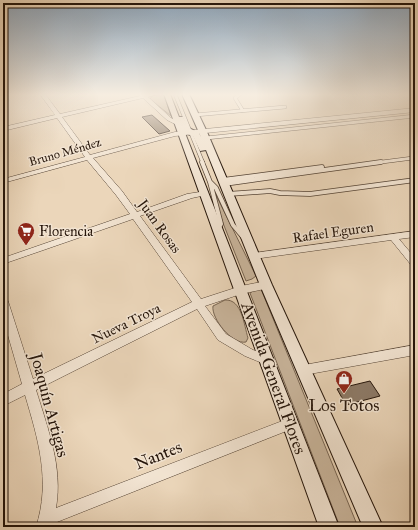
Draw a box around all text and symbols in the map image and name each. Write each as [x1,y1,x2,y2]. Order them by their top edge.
street label: Bruno Méndez [27,135,103,169]
street label: Juan Rosas [132,194,185,257]
street label: Rafael Eguren [291,218,375,247]
supermarket icon: Florencia [16,221,36,246]
place label: Florencia [39,223,93,240]
street label: Avenida General Flores [236,298,311,457]
street label: Nueva Troya [89,299,163,347]
street label: Joaquín Artigas [25,349,74,460]
shop icon: Los Totos [334,369,354,394]
place label: Los Totos [309,395,379,416]
street label: Nantes [131,436,185,474]

